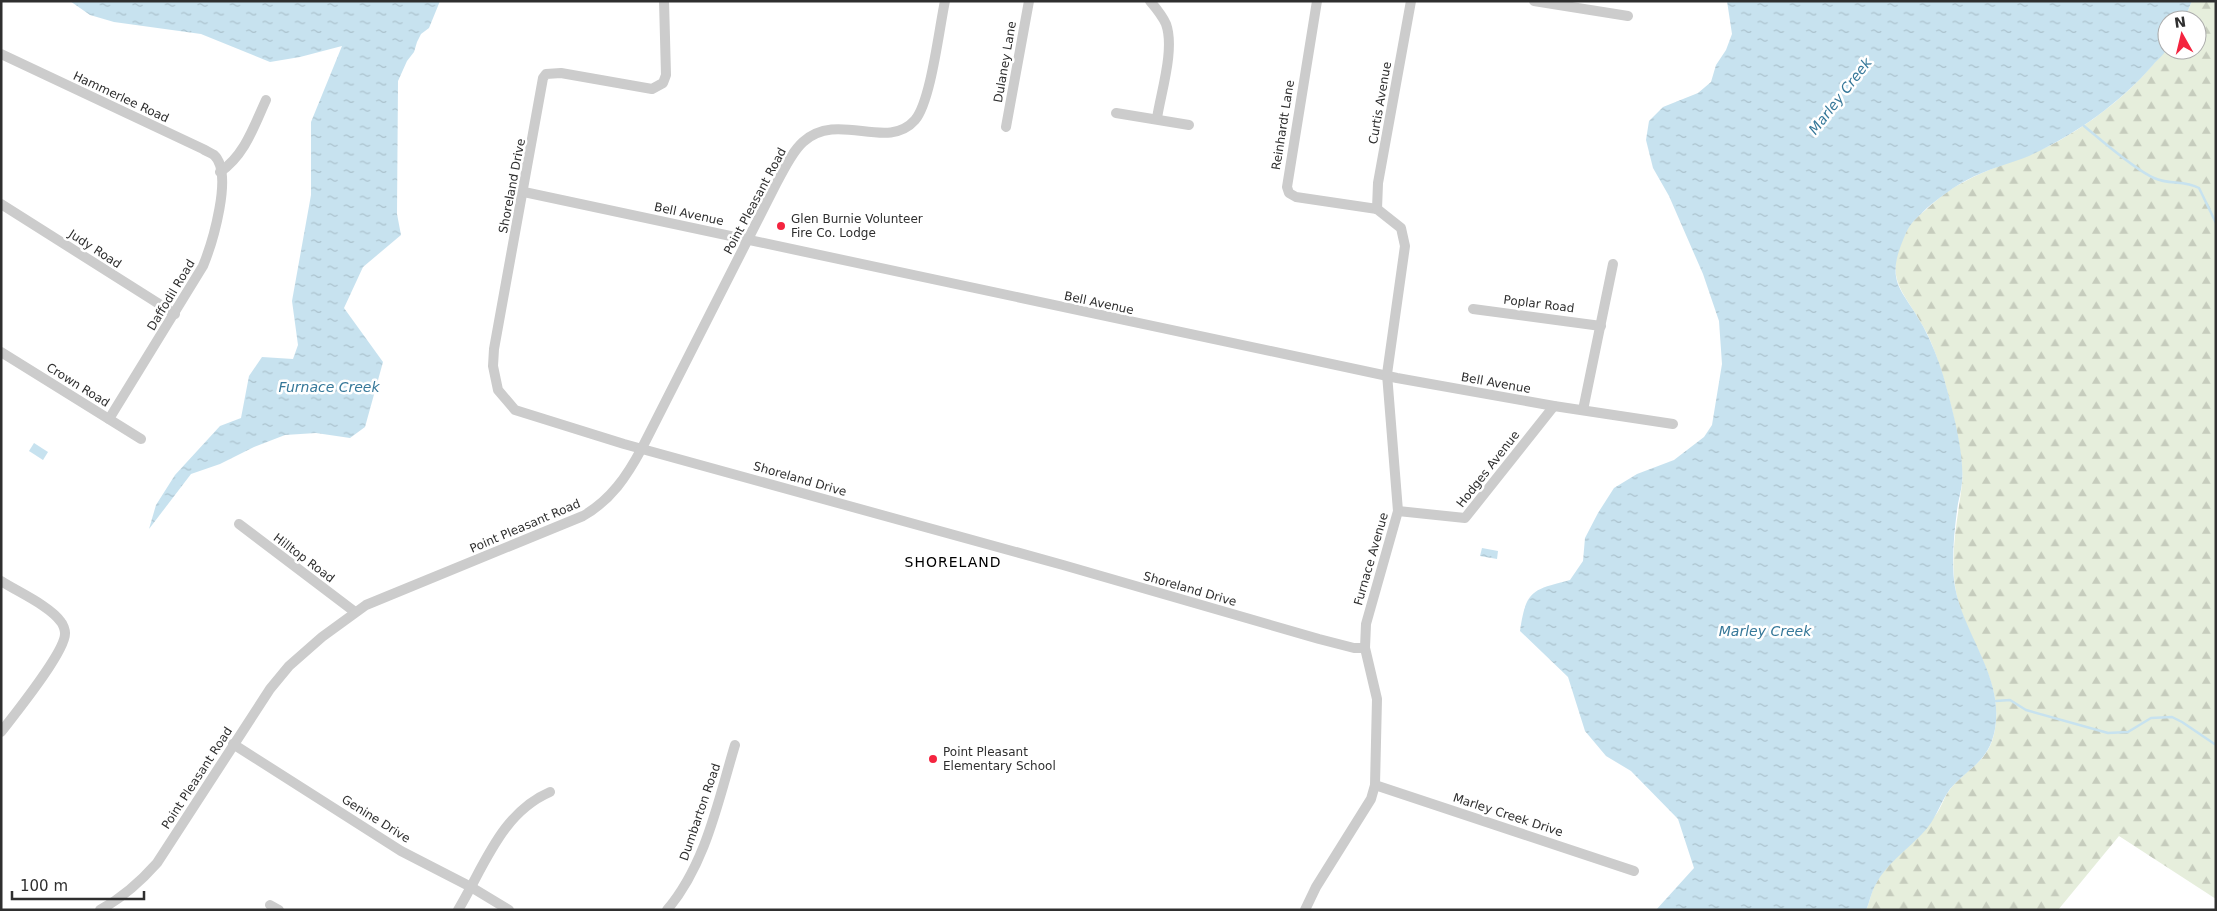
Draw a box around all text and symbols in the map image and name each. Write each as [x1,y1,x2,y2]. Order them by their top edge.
north arrow [2157,10,2207,60]
text: N [2173,13,2187,31]
street label: Dulaney Lane [991,20,1019,104]
water label: Marley Creek [1805,54,1875,137]
street label: Curtis Avenue [1366,61,1394,145]
street label: Hammerlee Road [71,69,171,125]
street label: Reinhardt Lane [1269,79,1297,171]
street label: Shoreland Drive [496,137,528,235]
street label: Point Pleasant Road [721,145,789,257]
street label: Bell Avenue [653,200,725,228]
place label: Glen Burnie Volunteer Fire Co. Lodge [791,212,923,240]
marker: Glen Burnie Volunteer Fire Co. Lodge [775,220,787,232]
street label: Judy Road [65,226,124,271]
street label: Daffodil Road [144,257,198,333]
street label: Bell Avenue [1063,289,1135,317]
street label: Poplar Road [1503,293,1575,315]
street label: Crown Road [44,360,112,410]
street label: Bell Avenue [1460,370,1532,396]
water label: Furnace Creek [278,379,380,395]
street label: Hodges Avenue [1454,428,1522,510]
street label: Shoreland Drive [752,459,848,499]
street label: Point Pleasant Road [468,496,582,556]
street label: Furnace Avenue [1351,511,1391,607]
street label: Hilltop Road [271,531,337,585]
district label: SHORELAND [905,554,1001,570]
street label: Shoreland Drive [1142,569,1238,609]
water label: Marley Creek [1719,623,1812,639]
street label: Point Pleasant Road [159,724,235,832]
place label: Point Pleasant Elementary School [943,745,1056,773]
marker: Point Pleasant Elementary School [927,753,939,765]
street label: Dumbarton Road [677,761,723,863]
street label: Marley Creek Drive [1451,791,1565,839]
street label: Genine Drive [339,792,413,846]
scale bar [12,868,145,900]
text: 100 m [20,877,68,895]

